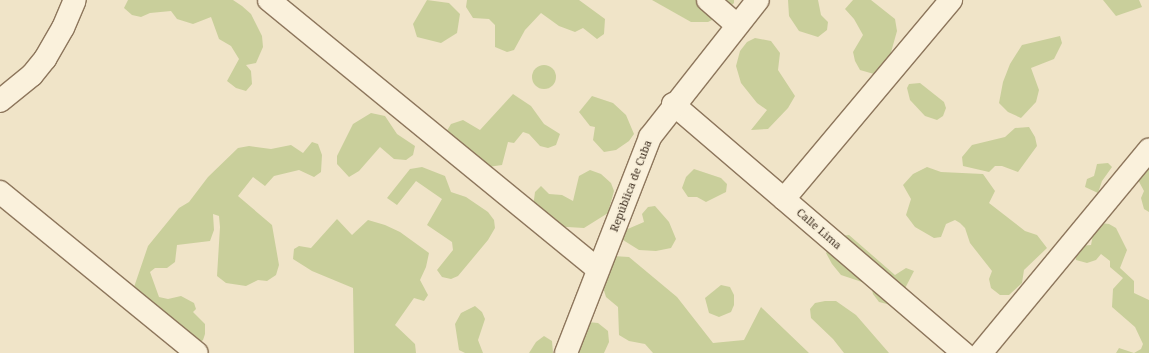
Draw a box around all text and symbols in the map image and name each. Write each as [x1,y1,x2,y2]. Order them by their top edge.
street label: República de Cuba [607,138,655,234]
street label: Calle Lima [794,206,844,252]

